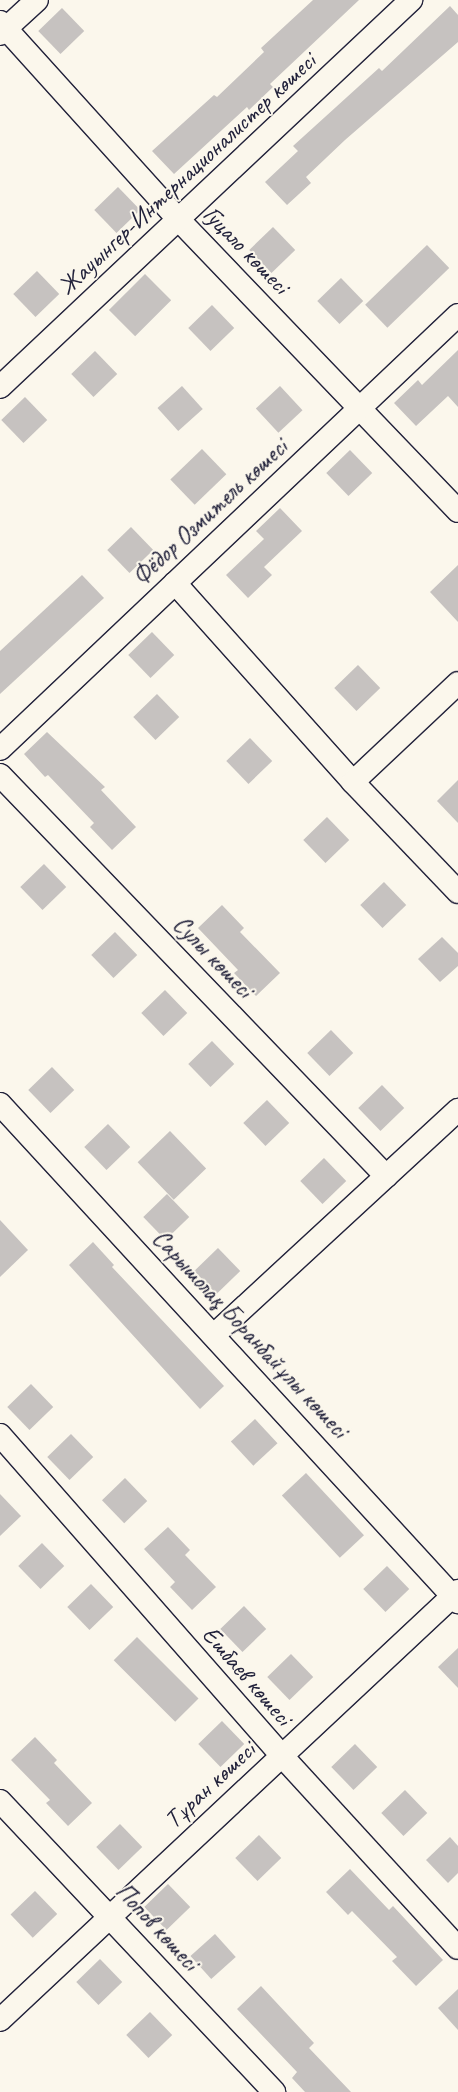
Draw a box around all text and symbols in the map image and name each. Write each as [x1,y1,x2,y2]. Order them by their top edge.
street label: Жауынгер-Интернационалистер көшесі [52,47,322,301]
street label: Гуцало көшесі [197,200,295,300]
street label: Фёдор Озмитель көшесі [127,433,293,591]
street label: Сулы көшесі [167,910,259,1004]
street label: Сарышолақ Боранбайұлы көшесі [146,1224,354,1444]
street label: Ешбаев көшесі [196,1620,298,1732]
street label: Тұран көшесі [158,1735,262,1835]
street label: Попов көшесі [109,1877,205,1977]

